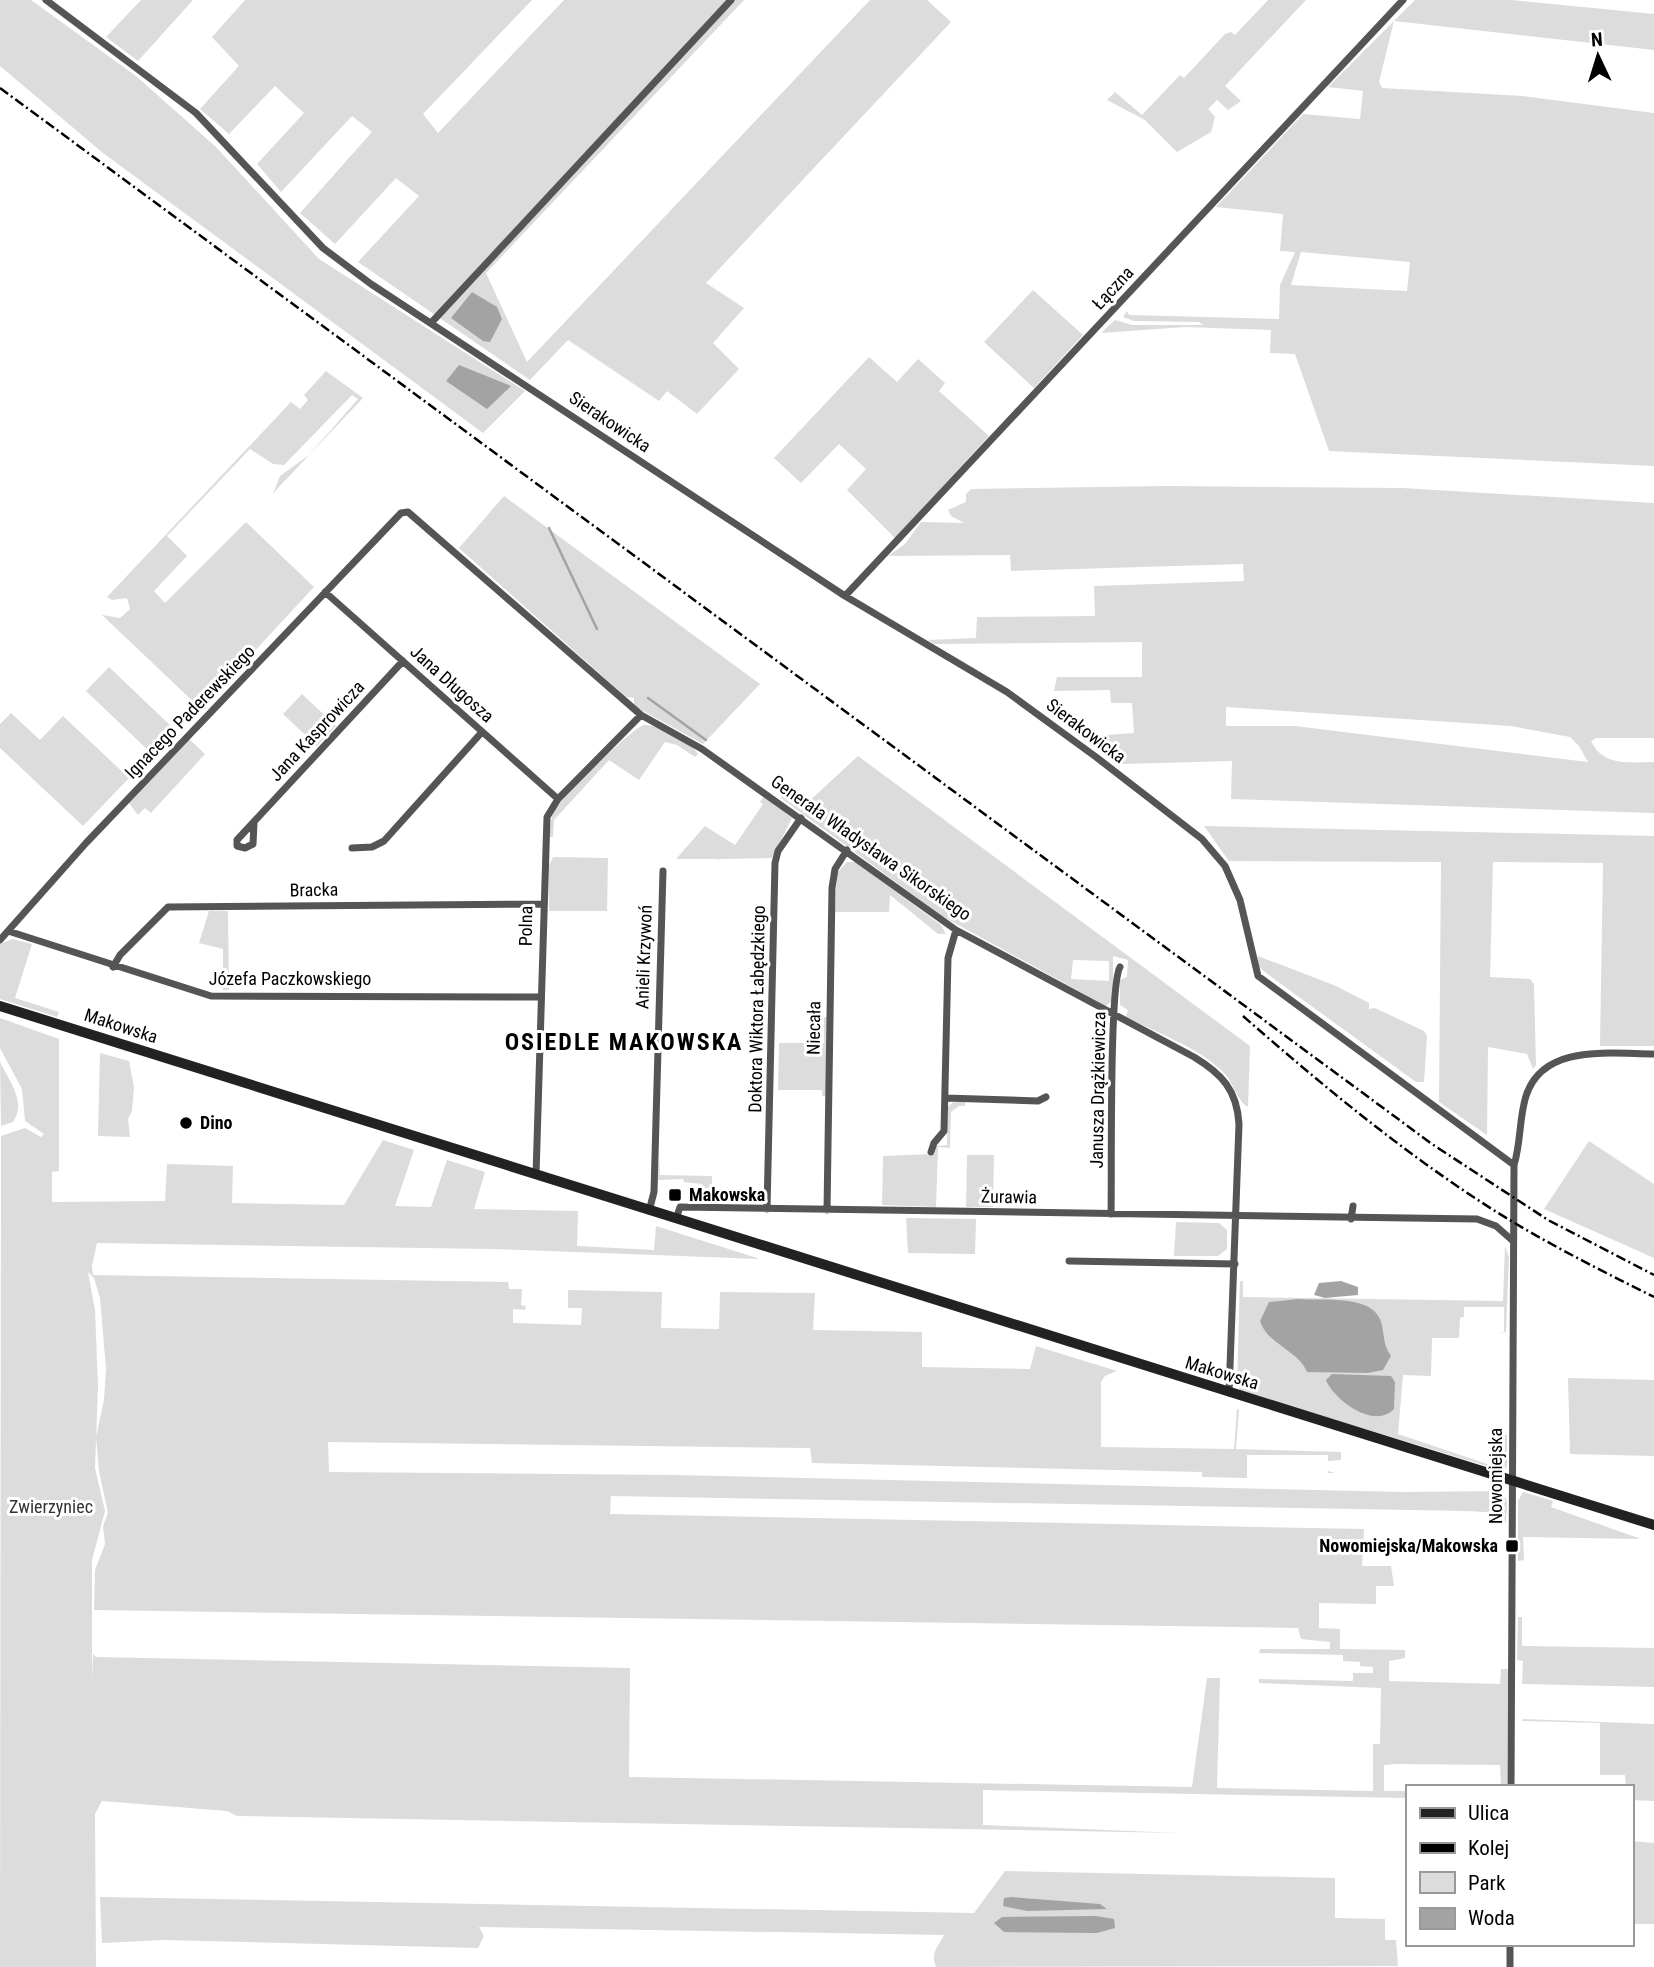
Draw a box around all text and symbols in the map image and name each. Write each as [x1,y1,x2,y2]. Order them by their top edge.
north arrow [1563,21,1633,91]
text: N [1590,28,1603,51]
street label: Łączna [1088,262,1138,313]
street label: Sierakowicka [566,387,655,456]
street label: Ignacego Paderewskiego [120,640,259,783]
street label: Jana Długosza [406,641,498,727]
street label: Jana Kasprowicza [265,676,368,785]
street label: Sierakowicka [1043,694,1130,767]
street label: Generała Władysława Sikorskiego [767,770,975,925]
street label: Bracka [289,879,338,900]
street label: Anieli Krzywoń [631,905,656,1009]
street label: Doktora Wiktora Łabędzkiego [744,905,769,1113]
street label: Polna [515,906,536,946]
street label: Józefa Paczkowskiego [209,968,371,989]
street label: Niecała [803,1001,824,1055]
street label: Makowska [82,1004,161,1047]
street label: Janusza Drążkiewicza [1086,1011,1109,1169]
district label: OSIEDLE MAKOWSKA [505,1028,743,1056]
place label: Dino [200,1112,233,1133]
marker: Dino [178,1115,194,1131]
place label: Makowska [689,1184,765,1205]
street label: Żurawia [981,1186,1037,1207]
marker: Makowska [667,1187,683,1203]
street label: Makowska [1183,1351,1262,1394]
street label: Nowomiejska [1485,1428,1506,1524]
park label: Zwierzyniec [9,1496,93,1517]
place label: Nowomiejska/Makowska [1319,1535,1498,1556]
marker: Nowomiejska/Makowska [1504,1538,1520,1554]
legend [1406,1785,1633,1946]
text: Ulica [1468,1801,1509,1825]
text: Kolej [1468,1836,1509,1860]
text: Park [1468,1871,1506,1895]
text: Woda [1468,1906,1515,1930]

